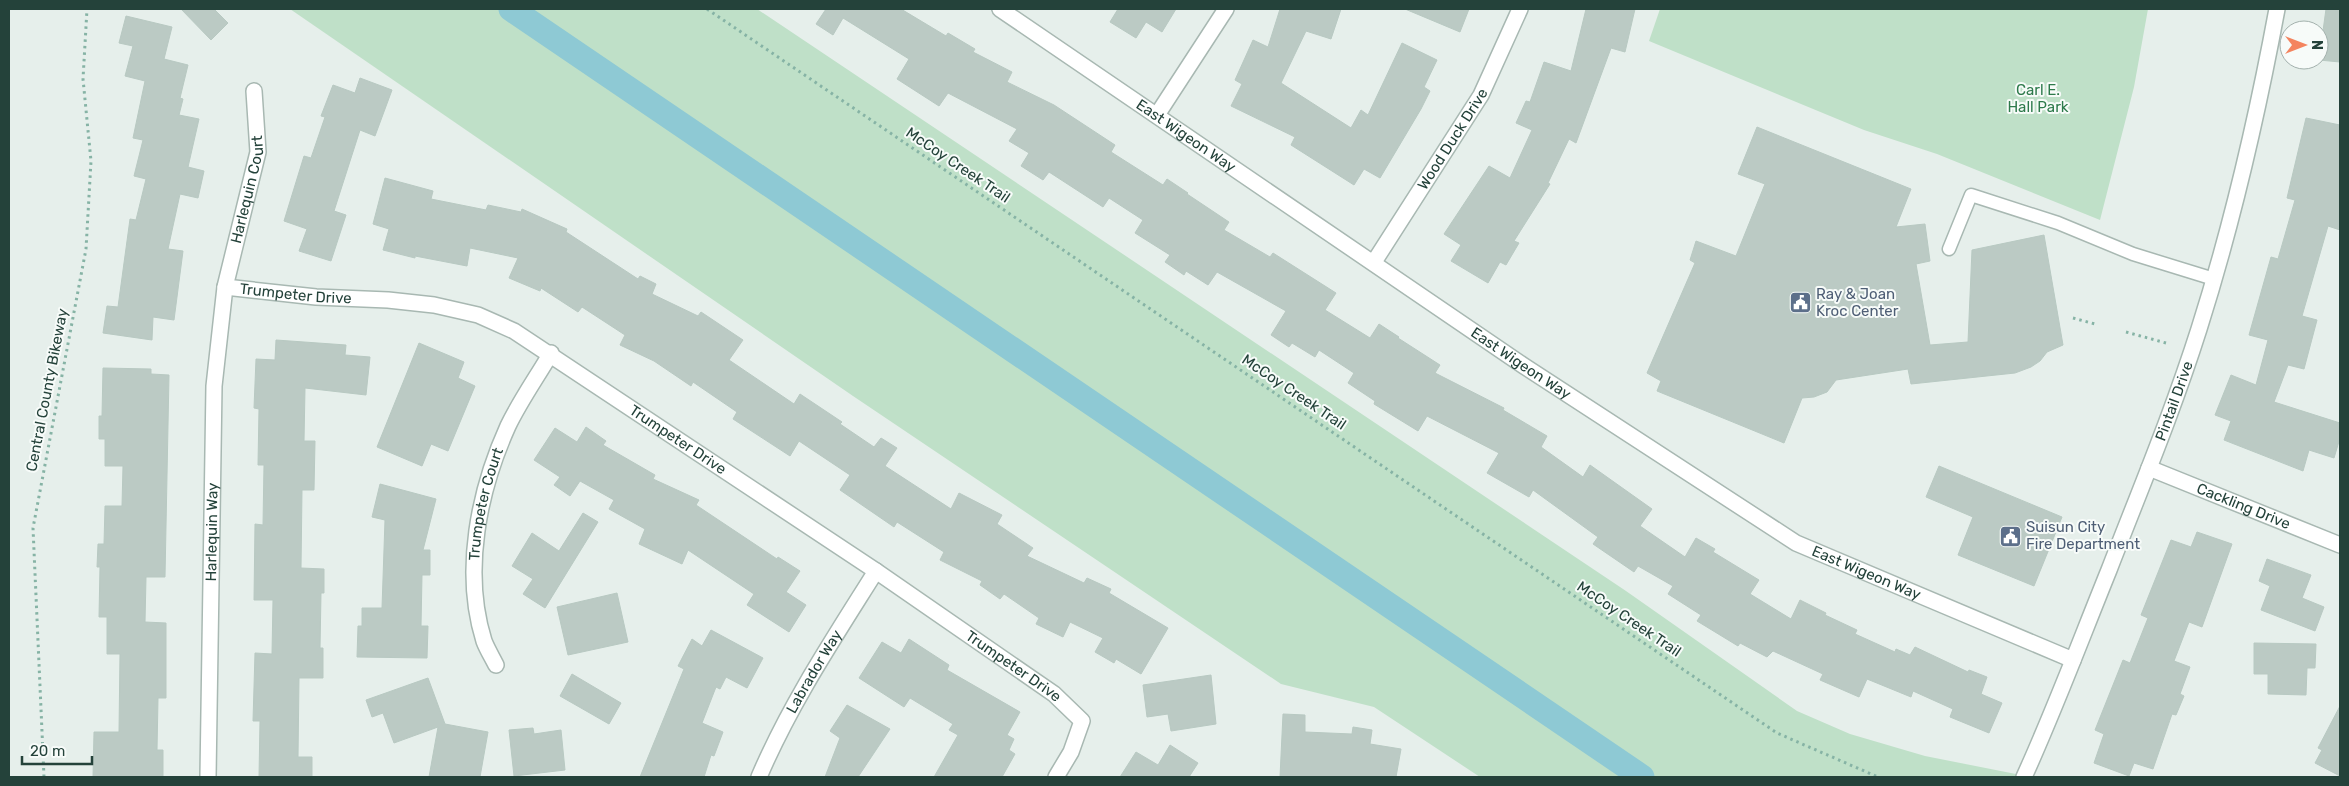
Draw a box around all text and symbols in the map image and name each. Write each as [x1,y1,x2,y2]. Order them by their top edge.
north arrow [2279,20,2329,70]
text: N [2308,40,2325,50]
park label: Carl E. Hall Park [2007,81,2069,116]
street label: Wood Duck Drive [1414,86,1492,193]
street label: East Wigeon Way [1133,95,1239,176]
street label: McCoy Creek Trail [902,123,1014,207]
street label: Harlequin Court [227,135,267,245]
street label: Trumpeter Drive [239,280,352,307]
place label: Ray & Joan Kroc Center [1816,285,1899,320]
public building icon: Ray & Joan Kroc Center [1788,291,1812,315]
street label: Central County Bikeway [22,307,72,473]
street label: East Wigeon Way [1467,323,1574,403]
street label: McCoy Creek Trail [1238,350,1350,434]
street label: Pintail Drive [2151,359,2197,443]
street label: Trumpeter Drive [626,401,730,478]
street label: Trumpeter Court [465,445,507,561]
street label: Cackling Drive [2194,479,2293,533]
street label: Harlequin Way [202,482,222,582]
place label: Suisun City Fire Department [2026,518,2140,553]
public building icon: Suisun City Fire Department [1998,524,2022,548]
street label: East Wigeon Way [1809,542,1924,604]
street label: McCoy Creek Trail [1573,577,1685,661]
street label: Labrador Way [782,626,846,717]
street label: Trumpeter Drive [962,627,1065,705]
scale bar [22,734,92,766]
text: 20 m [30,742,65,760]

